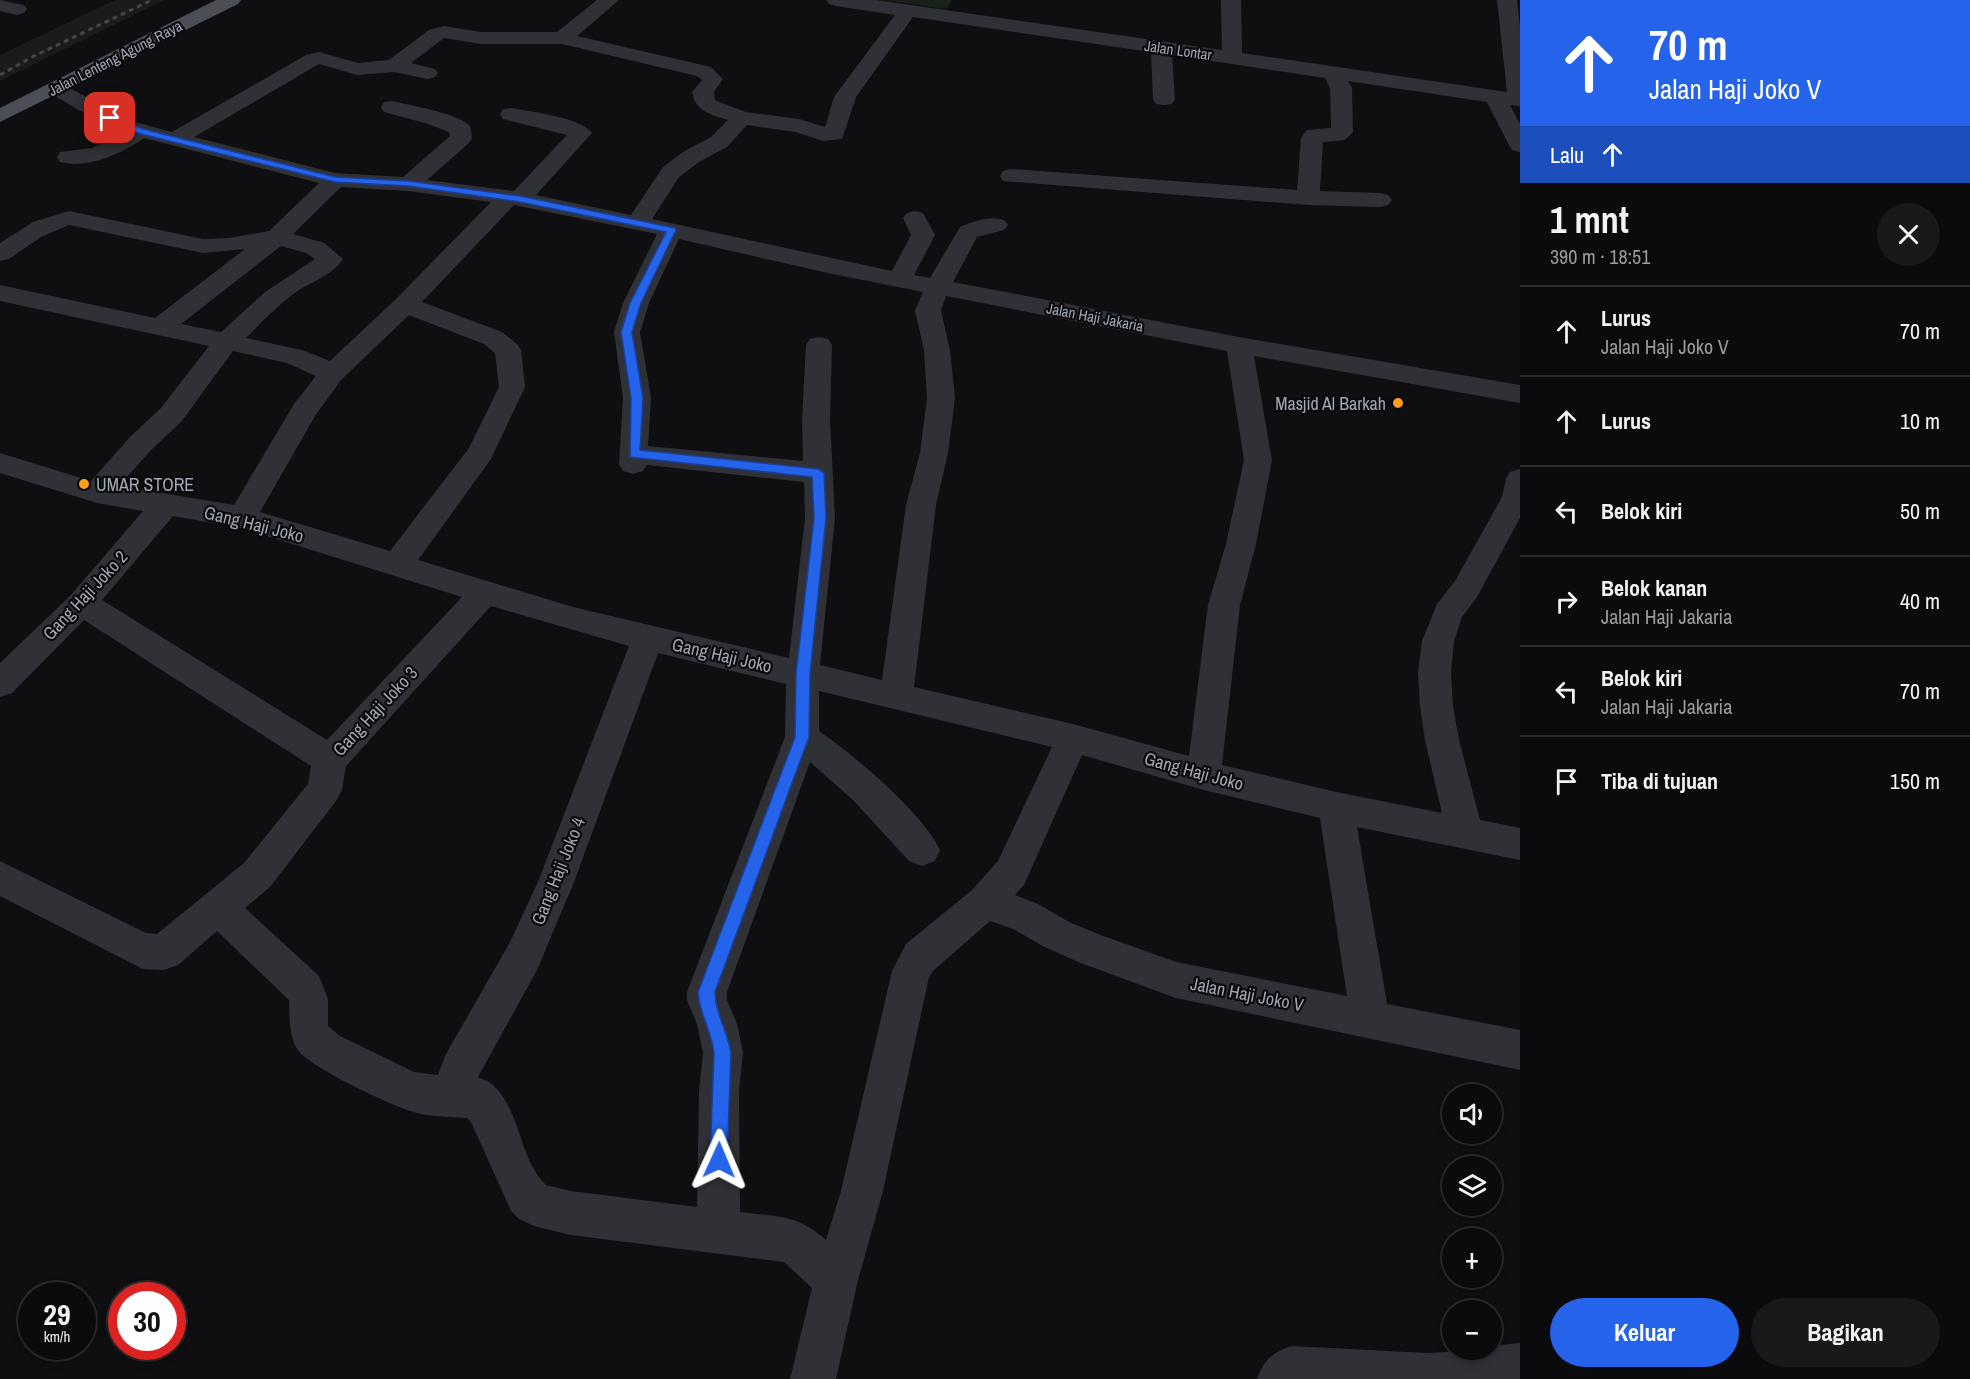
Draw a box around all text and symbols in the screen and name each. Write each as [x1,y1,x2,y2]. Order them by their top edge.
street label: Jalan Lenteng Agung Raya [44,15,186,101]
text: 70 m [1649,17,1728,73]
icon: ahead [1550,24,1628,102]
street label: Jalan Lontar [1143,35,1213,65]
text: Jalan Haji Joko V [1649,71,1821,107]
pin [84,92,135,143]
icon: arrive [93,101,126,134]
icon: ahead [1596,138,1629,171]
text: Lalu [1550,140,1584,170]
text: 1 mnt [1550,196,1629,244]
button: close [1877,203,1940,266]
text: 390 m · 18:51 [1550,243,1650,270]
street label: Jalan Haji Jakaria [1045,297,1145,337]
text: Lurus [1601,303,1651,333]
icon: ahead [1550,315,1583,348]
text: 70 m [1900,316,1940,346]
text: Jalan Haji Joko V [1601,333,1729,360]
place label: Masjid Al Barkah [1275,391,1386,416]
marker: Masjid Al Barkah [1391,396,1405,410]
icon: ahead [1550,405,1583,438]
text: Lurus [1601,406,1651,436]
text: 10 m [1900,406,1940,436]
place label: UMAR STORE [96,472,194,497]
marker: UMAR STORE [77,477,91,491]
icon: left [1550,495,1583,528]
text: Belok kiri [1601,496,1682,526]
text: 50 m [1900,496,1940,526]
street label: Gang Haji Joko [202,500,306,548]
street label: Gang Haji Joko 2 [37,545,133,645]
text: Belok kanan [1601,573,1707,603]
icon: right [1550,585,1583,618]
text: 40 m [1900,586,1940,616]
text: Jalan Haji Jakaria [1601,603,1732,630]
street label: Gang Haji Joko [670,631,774,679]
street label: Gang Haji Joko 3 [327,661,423,761]
text: Belok kiri [1601,663,1682,693]
icon: left [1550,675,1583,708]
text: 70 m [1900,676,1940,706]
text: Jalan Haji Jakaria [1601,693,1732,720]
street label: Gang Haji Joko [1142,746,1246,796]
icon: arrive [1550,765,1583,798]
text: Tiba di tujuan [1601,766,1718,796]
text: 150 m [1890,766,1940,796]
street label: Gang Haji Joko 4 [525,813,591,929]
street label: Jalan Haji Joko V [1188,971,1306,1017]
map controls [1442,1084,1502,1360]
button: sound [1442,1084,1502,1144]
position arrow [687,1128,751,1192]
button: layers [1442,1156,1502,1216]
button: + [1442,1228,1502,1288]
speed limit sign: 30 [108,1282,186,1360]
text: 29 [43,1294,71,1334]
button: Keluar [1550,1298,1739,1367]
button: Bagikan [1751,1298,1940,1367]
button: − [1442,1300,1502,1360]
text: km/h [44,1326,70,1347]

